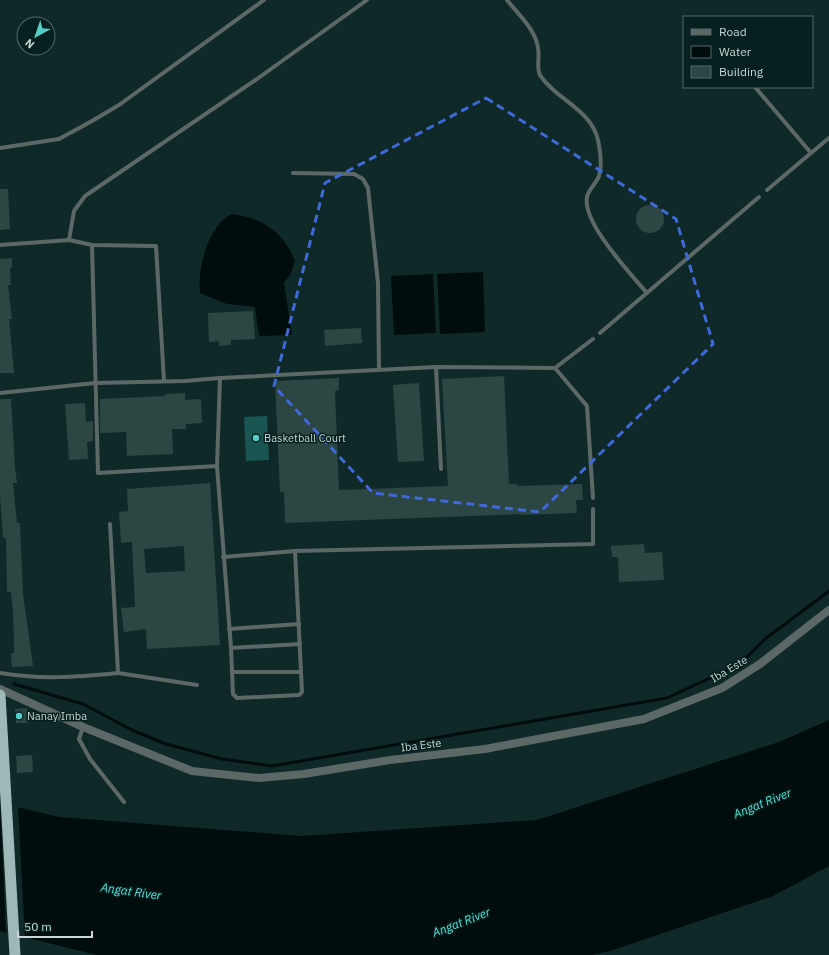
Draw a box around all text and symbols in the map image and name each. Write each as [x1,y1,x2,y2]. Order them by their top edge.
north arrow [16,16,56,56]
legend [683,16,813,88]
text: Road [719,24,747,39]
text: N [22,36,37,52]
text: Water [719,44,752,59]
text: Building [719,64,764,79]
place label: Basketball Court [264,431,346,445]
marker: Basketball Court [251,433,261,443]
street label: Iba Este [708,652,750,686]
place label: Nanay Imba [27,709,87,723]
marker: Nanay Imba [14,711,24,721]
street label: Iba Este [400,736,442,754]
water label: Angat River [730,784,794,822]
water label: Angat River [99,879,163,903]
water label: Angat River [429,904,493,940]
scale bar [18,913,92,939]
text: 50 m [24,919,52,934]

